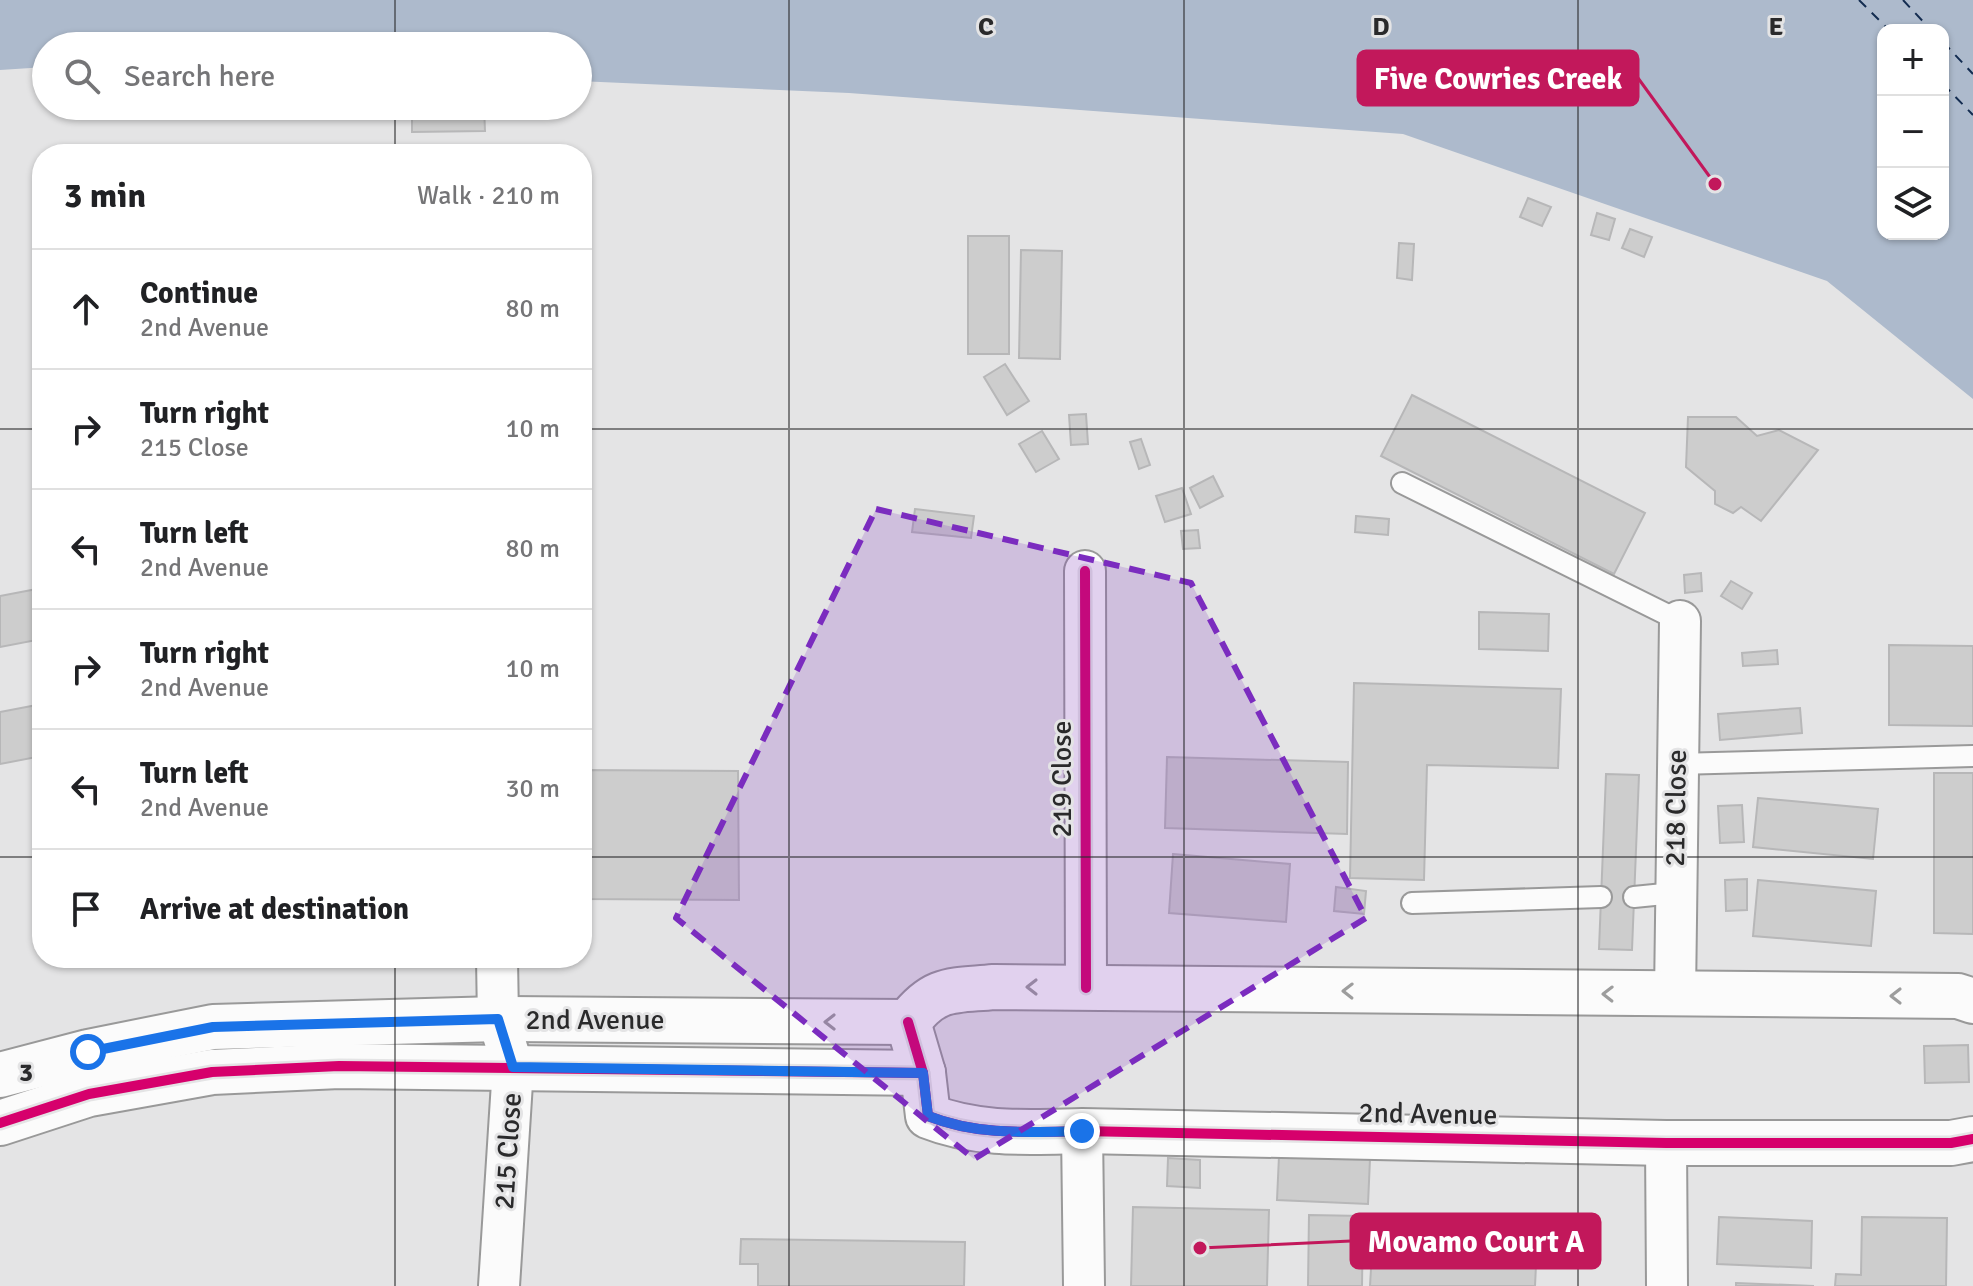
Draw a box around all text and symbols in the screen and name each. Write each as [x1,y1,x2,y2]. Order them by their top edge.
text: C [978,11,994,43]
text: D [1372,11,1390,43]
text: E [1769,11,1783,43]
map controls [1877,24,1949,240]
button: + [1877,24,1949,96]
search box [32,32,592,120]
callout: Five Cowries Creek [1358,51,1638,105]
icon: search [60,54,104,98]
text: Search here [124,58,275,95]
text: Five Cowries Creek [1374,61,1623,98]
button: − [1877,96,1949,168]
button: layers [1877,168,1949,240]
text: 3 min [64,175,146,217]
text: Walk · 210 m [417,180,560,212]
text: Continue [140,275,258,312]
icon: ahead [64,287,108,331]
text: 80 m [505,293,560,325]
text: 2nd Avenue [140,312,269,344]
text: Turn right [140,395,269,432]
icon: right [64,407,108,451]
text: 10 m [505,413,560,445]
text: 215 Close [140,432,249,464]
text: Turn left [140,515,249,552]
icon: left [64,527,108,571]
text: 80 m [505,533,560,565]
text: 2nd Avenue [140,552,269,584]
text: Turn right [140,635,269,672]
icon: right [64,647,108,691]
text: 10 m [505,653,560,685]
text: 2nd Avenue [140,672,269,704]
street label: 219 Close [1045,720,1079,838]
street label: 218 Close [1658,749,1694,867]
text: Turn left [140,755,249,792]
icon: left [64,767,108,811]
text: 30 m [505,773,560,805]
text: 2nd Avenue [140,792,269,824]
icon: arrive [64,887,108,931]
text: Arrive at destination [140,891,409,928]
one-way arrow [1025,978,1038,996]
one-way arrow [1341,982,1354,1000]
one-way arrow [1601,985,1614,1003]
one-way arrow [1889,987,1902,1005]
street label: 2nd Avenue [526,1003,664,1037]
one-way arrow [823,1013,836,1030]
route start [70,1034,106,1070]
text: 3 [19,1057,33,1089]
street label: 215 Close [487,1091,529,1211]
street label: 2nd Avenue [1358,1096,1498,1132]
route end [1064,1113,1100,1149]
callout: Movamo Court A [1351,1214,1600,1268]
text: Movamo Court A [1368,1224,1584,1261]

